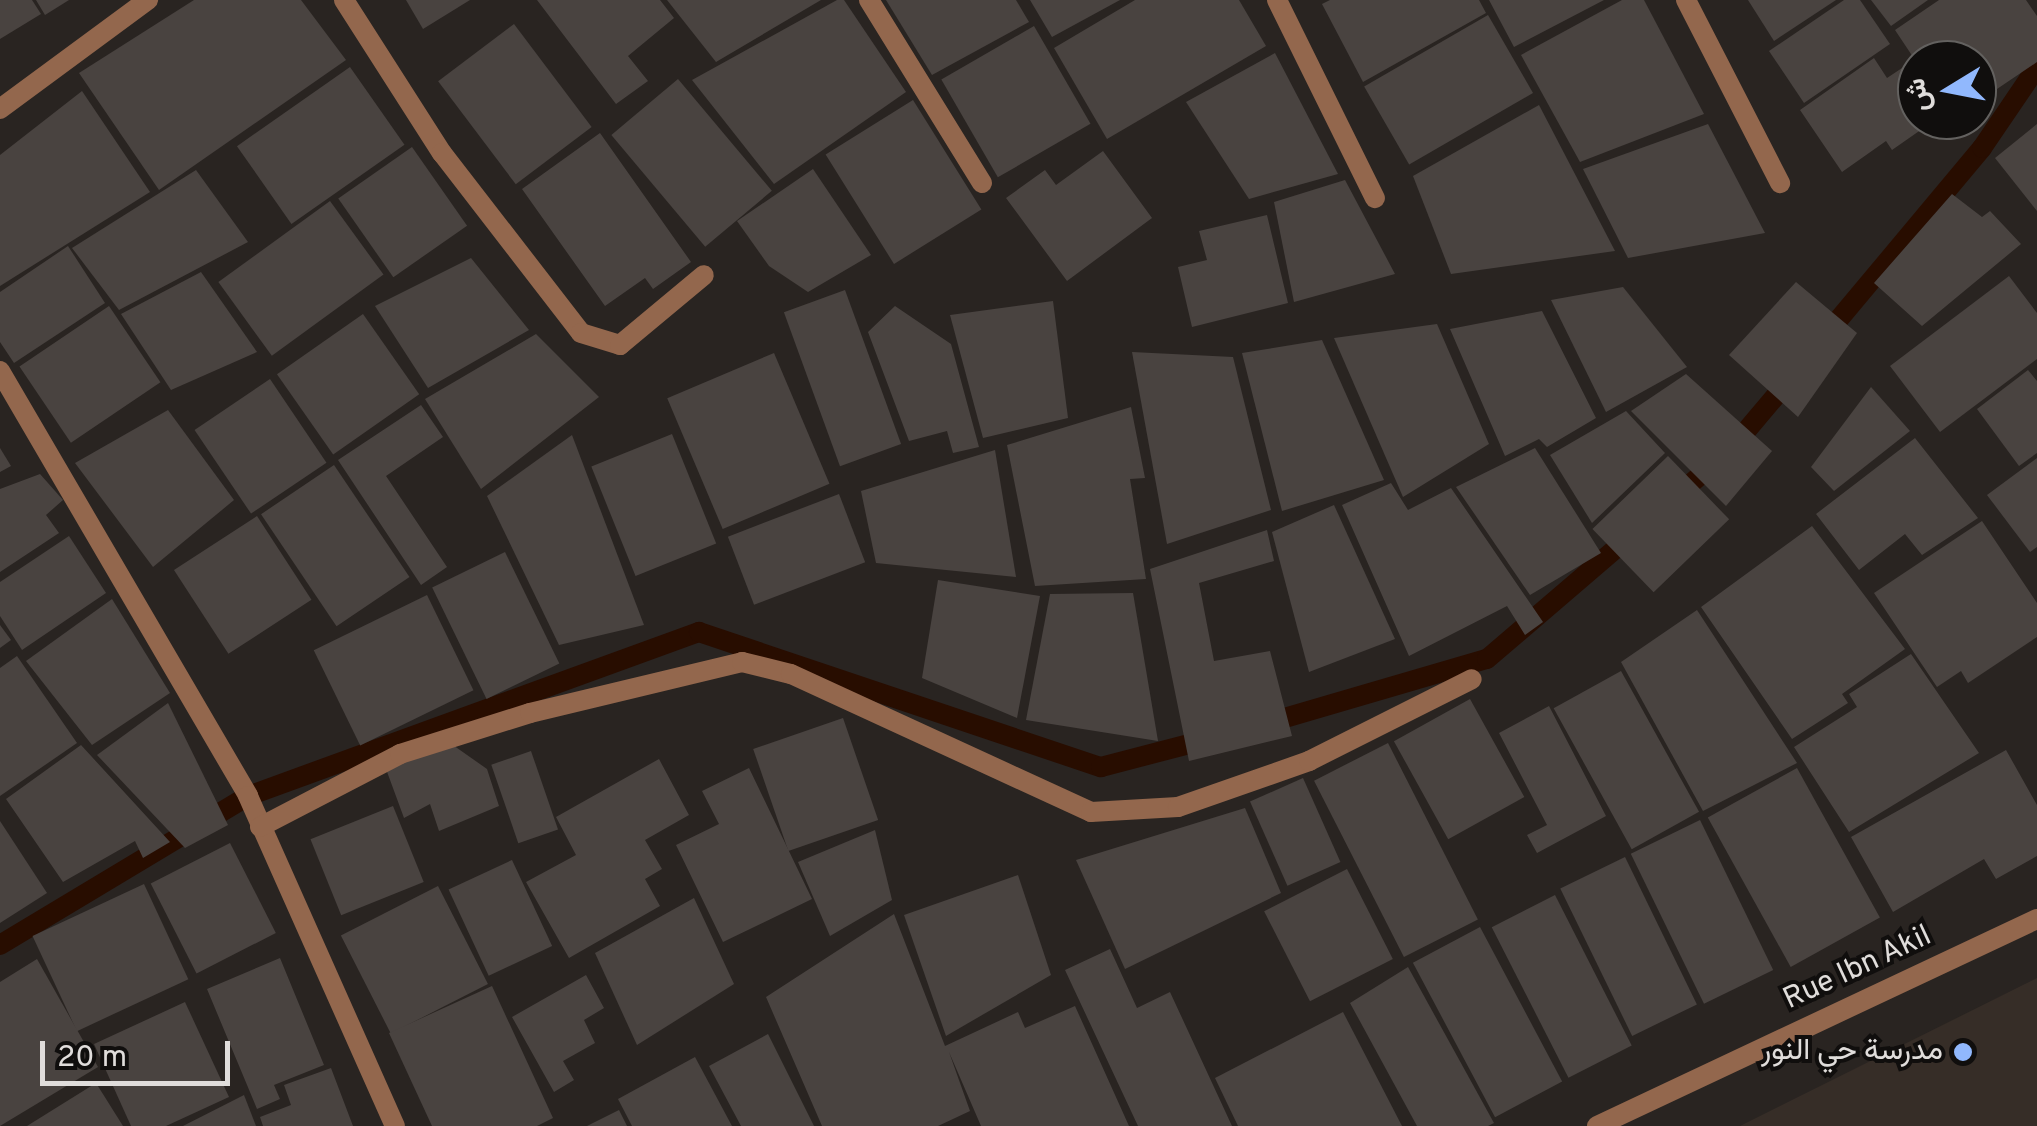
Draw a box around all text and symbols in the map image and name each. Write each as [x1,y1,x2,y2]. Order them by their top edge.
north arrow [1897,40,1997,140]
text: ش [1899,75,1940,115]
street label: Rue Ibn Akil [1778,919,1938,1019]
scale bar [45,1021,235,1083]
place label: مدرسة حي النور [1761,1034,1943,1070]
text: 20 m [57,1040,127,1077]
marker: مدرسة حي النور [1952,1041,1974,1063]

